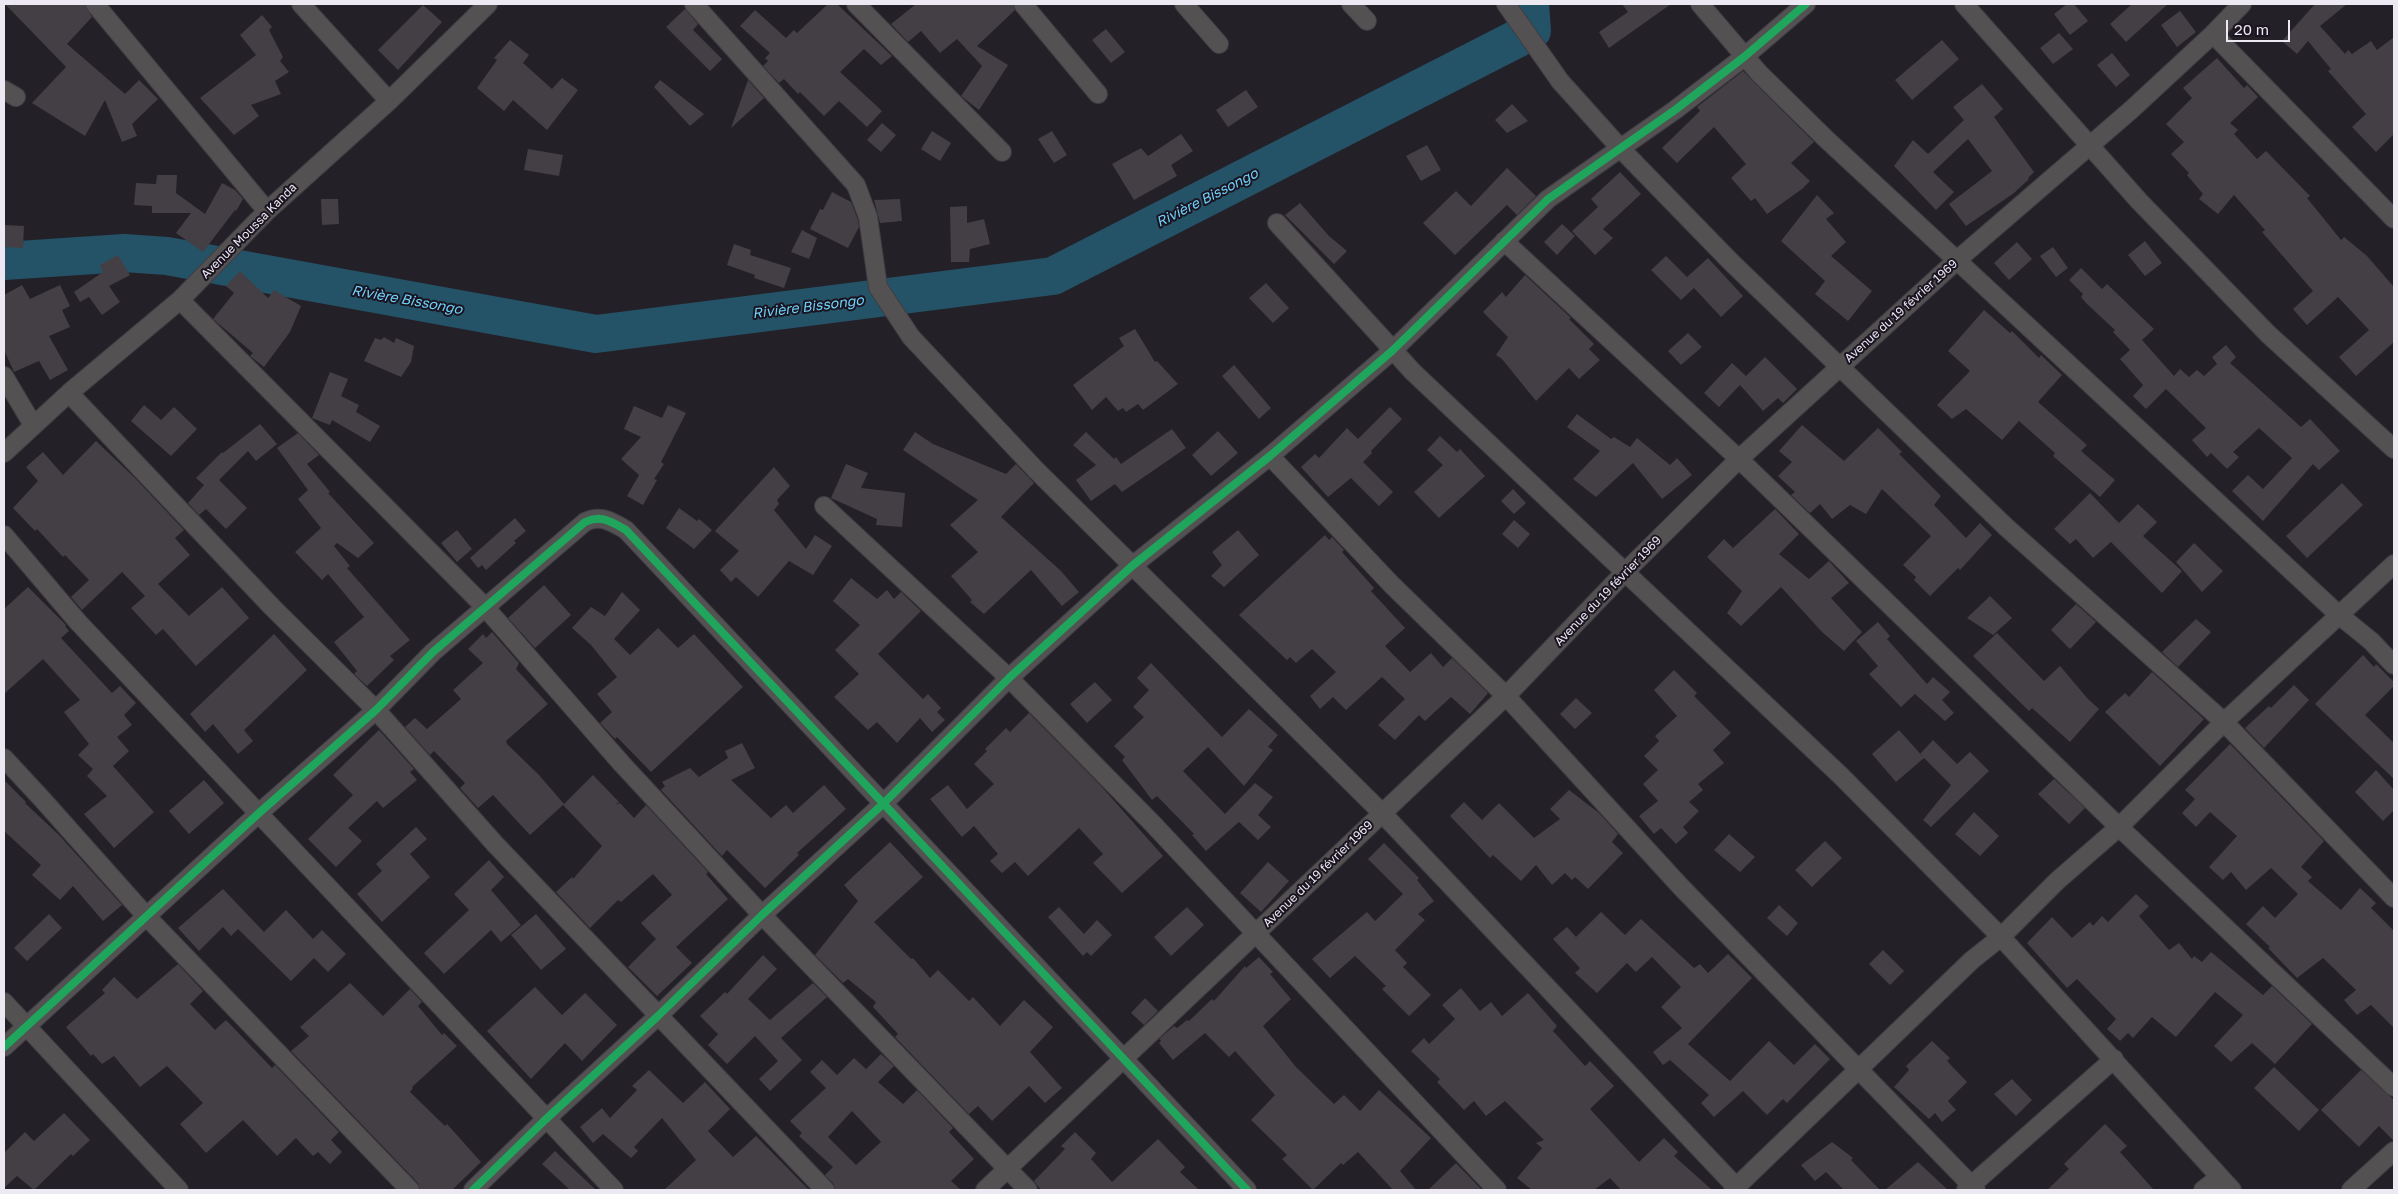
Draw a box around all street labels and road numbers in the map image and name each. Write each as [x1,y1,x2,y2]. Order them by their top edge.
street label: Avenue Moussa Kanda [198,180,300,282]
street label: Avenue du 19 février 1969 [1842,256,1960,366]
street label: Avenue du 19 février 1969 [1552,533,1664,649]
street label: Avenue du 19 février 1969 [1260,818,1376,930]

